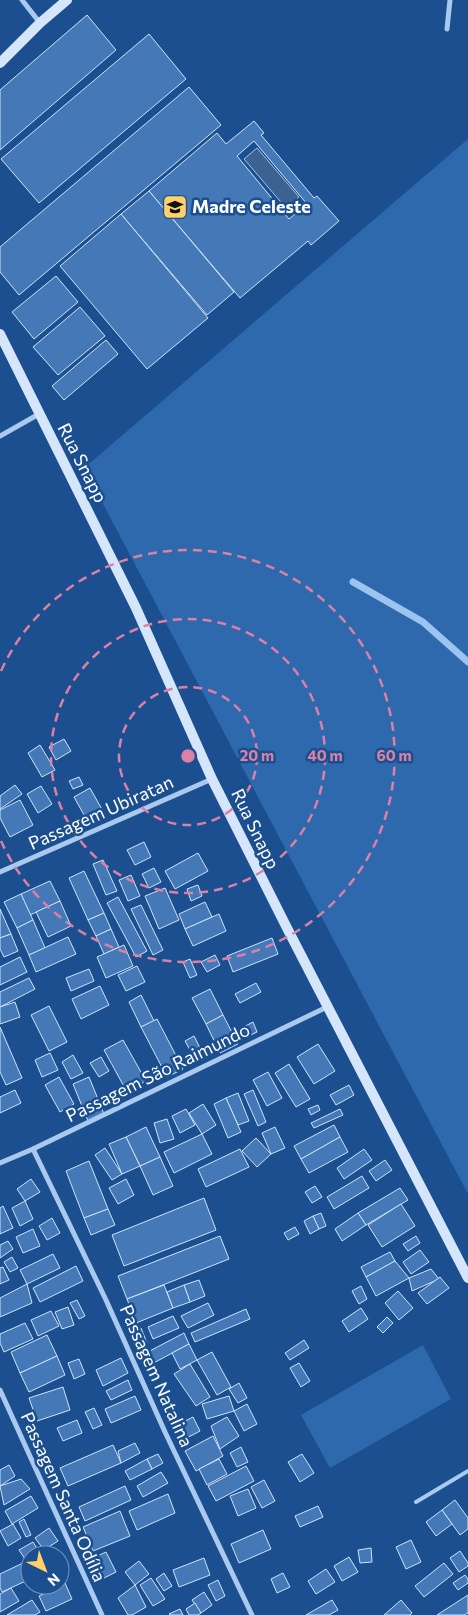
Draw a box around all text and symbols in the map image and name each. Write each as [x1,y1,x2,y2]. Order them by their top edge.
school or university icon: Madre Celeste [162,194,188,220]
place label: Madre Celeste [192,195,311,217]
street label: Rua Snapp [53,419,112,506]
text: 20 m [240,746,274,764]
text: 40 m [307,746,343,764]
text: 60 m [376,746,412,764]
centre of rings [179,747,197,765]
street label: Passagem Ubiratan [25,770,177,854]
street label: Rua Snapp [227,785,285,872]
street label: Passagem São Raimundo [62,1018,253,1126]
street label: Passagem Natalina [116,1301,198,1450]
street label: Passagem Santa Odília [17,1408,111,1585]
north arrow [20,1545,70,1595]
text: N [44,1570,64,1590]

